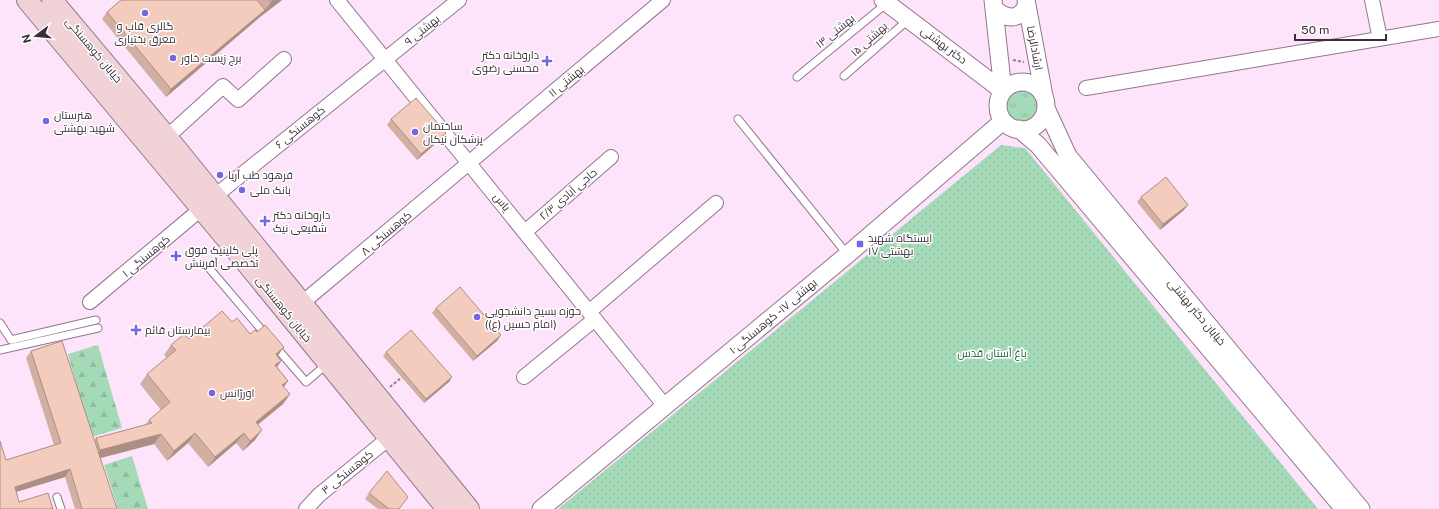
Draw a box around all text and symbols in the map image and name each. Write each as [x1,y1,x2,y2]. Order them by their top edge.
marker: گالری قاب و معرق بختیاری [140,8,150,18]
street label: بهشتی ۹ [402,12,442,48]
street label: بهشتی ۱۳ [813,12,857,51]
street label: خیابان کوهسنگی [63,15,125,86]
north arrow [16,16,56,56]
scale bar [1295,16,1386,42]
place label: گالری قاب و معرق بختیاری [114,20,176,46]
street label: بهشتی ۱۵ [848,20,890,59]
text: 50 m [1301,23,1329,37]
street label: دکتر بهشتی [918,24,969,67]
street label: ارشادالرضا [1024,25,1045,71]
text: N [19,33,33,45]
place label: داروخانه دکتر محسنی رضوی [472,49,539,75]
place label: برج زیست خاور [180,52,242,66]
marker: برج زیست خاور [168,53,178,63]
marker: داروخانه دکتر محسنی رضوی [542,56,552,66]
street label: بهشتی ۱۱ [546,63,587,100]
street label: کوهسنگی ۶ [273,103,328,151]
place label: هنرستان شهید بهشتی [54,109,115,135]
marker: هنرستان شهید بهشتی [41,116,51,126]
place label: ساختمان پزشکان نیکان [423,120,483,146]
marker: ساختمان پزشکان نیکان [410,127,420,137]
street label: حاجی آبادی ۲/۳ [537,166,600,223]
place label: فرهود طب آریا [228,169,293,182]
marker: فرهود طب آریا [215,170,225,180]
place label: بانک ملی [250,184,291,197]
marker: بانک ملی [237,185,247,195]
street label: یاس [490,191,513,214]
street label: کوهسنگی ۸ [358,208,414,258]
place label: داروخانه دکتر شفیعی نیک [272,209,330,235]
marker: داروخانه دکتر شفیعی نیک [260,216,270,226]
place label: ایستگاه شهید بهشتی ۱۷ [868,232,932,258]
street label: کوهسنگی ۱ [120,233,173,280]
marker: ایستگاه شهید بهشتی ۱۷ [855,239,865,249]
place label: پلی کلینیک فوق تخصصی آفرینش [185,244,259,270]
marker: پلی کلینیک فوق تخصصی آفرینش [170,250,182,262]
street label: خیابان کوهسنگی [253,274,314,345]
street label: بهشتی ۱۷ - کوهسنگی۱۰ [727,276,820,357]
street label: خیابان دکتر بهشتی [1165,276,1228,348]
place label: حوزه بسیج دانشجویی (امام حسین (ع)) [485,305,581,332]
marker: حوزه بسیج دانشجویی (امام حسین (ع)) [472,312,482,322]
marker: بیمارستان قائم [130,324,142,336]
place label: بیمارستان قائم [145,324,210,338]
park label: باغ آستان قدس [957,347,1027,361]
place label: اورژانس [220,387,254,400]
marker: اورژانس [207,388,217,398]
street label: کوهسنگی ۳ [319,448,376,497]

